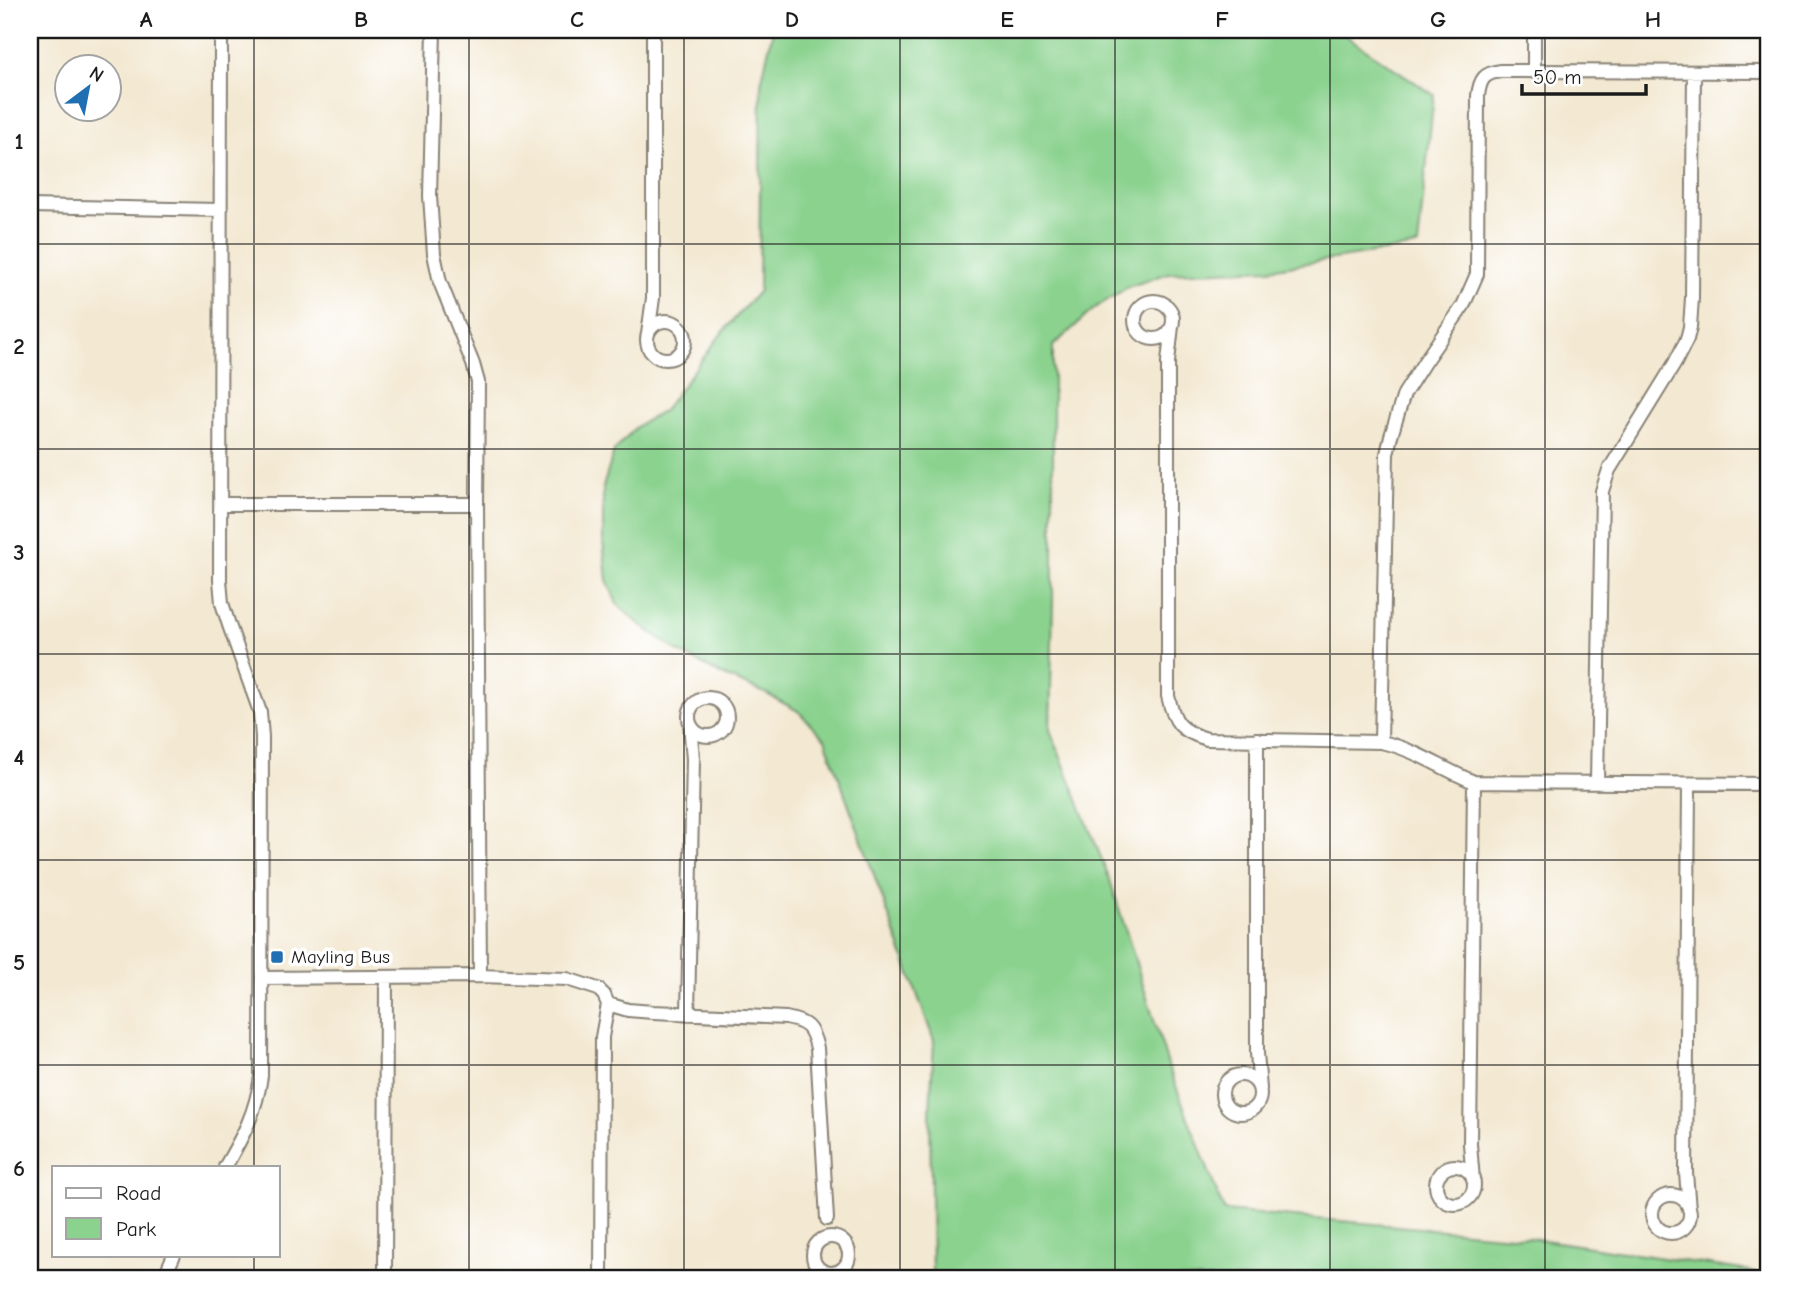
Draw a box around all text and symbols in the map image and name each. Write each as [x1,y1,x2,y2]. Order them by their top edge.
text: A [140,6,153,33]
text: B [354,6,368,33]
text: C [570,6,584,33]
text: D [785,6,799,33]
text: E [1000,6,1014,33]
text: F [1215,6,1229,33]
text: G [1430,6,1446,33]
text: H [1645,6,1661,33]
north arrow [52,52,122,122]
scale bar [1522,52,1647,96]
text: N [85,62,108,87]
text: 50 m [1533,65,1582,89]
text: 1 [14,128,24,155]
text: 2 [13,333,25,360]
text: 3 [13,539,25,566]
text: 4 [14,744,25,771]
place label: Mayling Bus [291,946,390,968]
text: 5 [13,949,25,976]
marker: Mayling Bus [269,949,285,965]
text: 6 [13,1155,25,1182]
legend [52,1166,280,1256]
text: Road [116,1181,161,1205]
text: Park [116,1217,156,1241]

